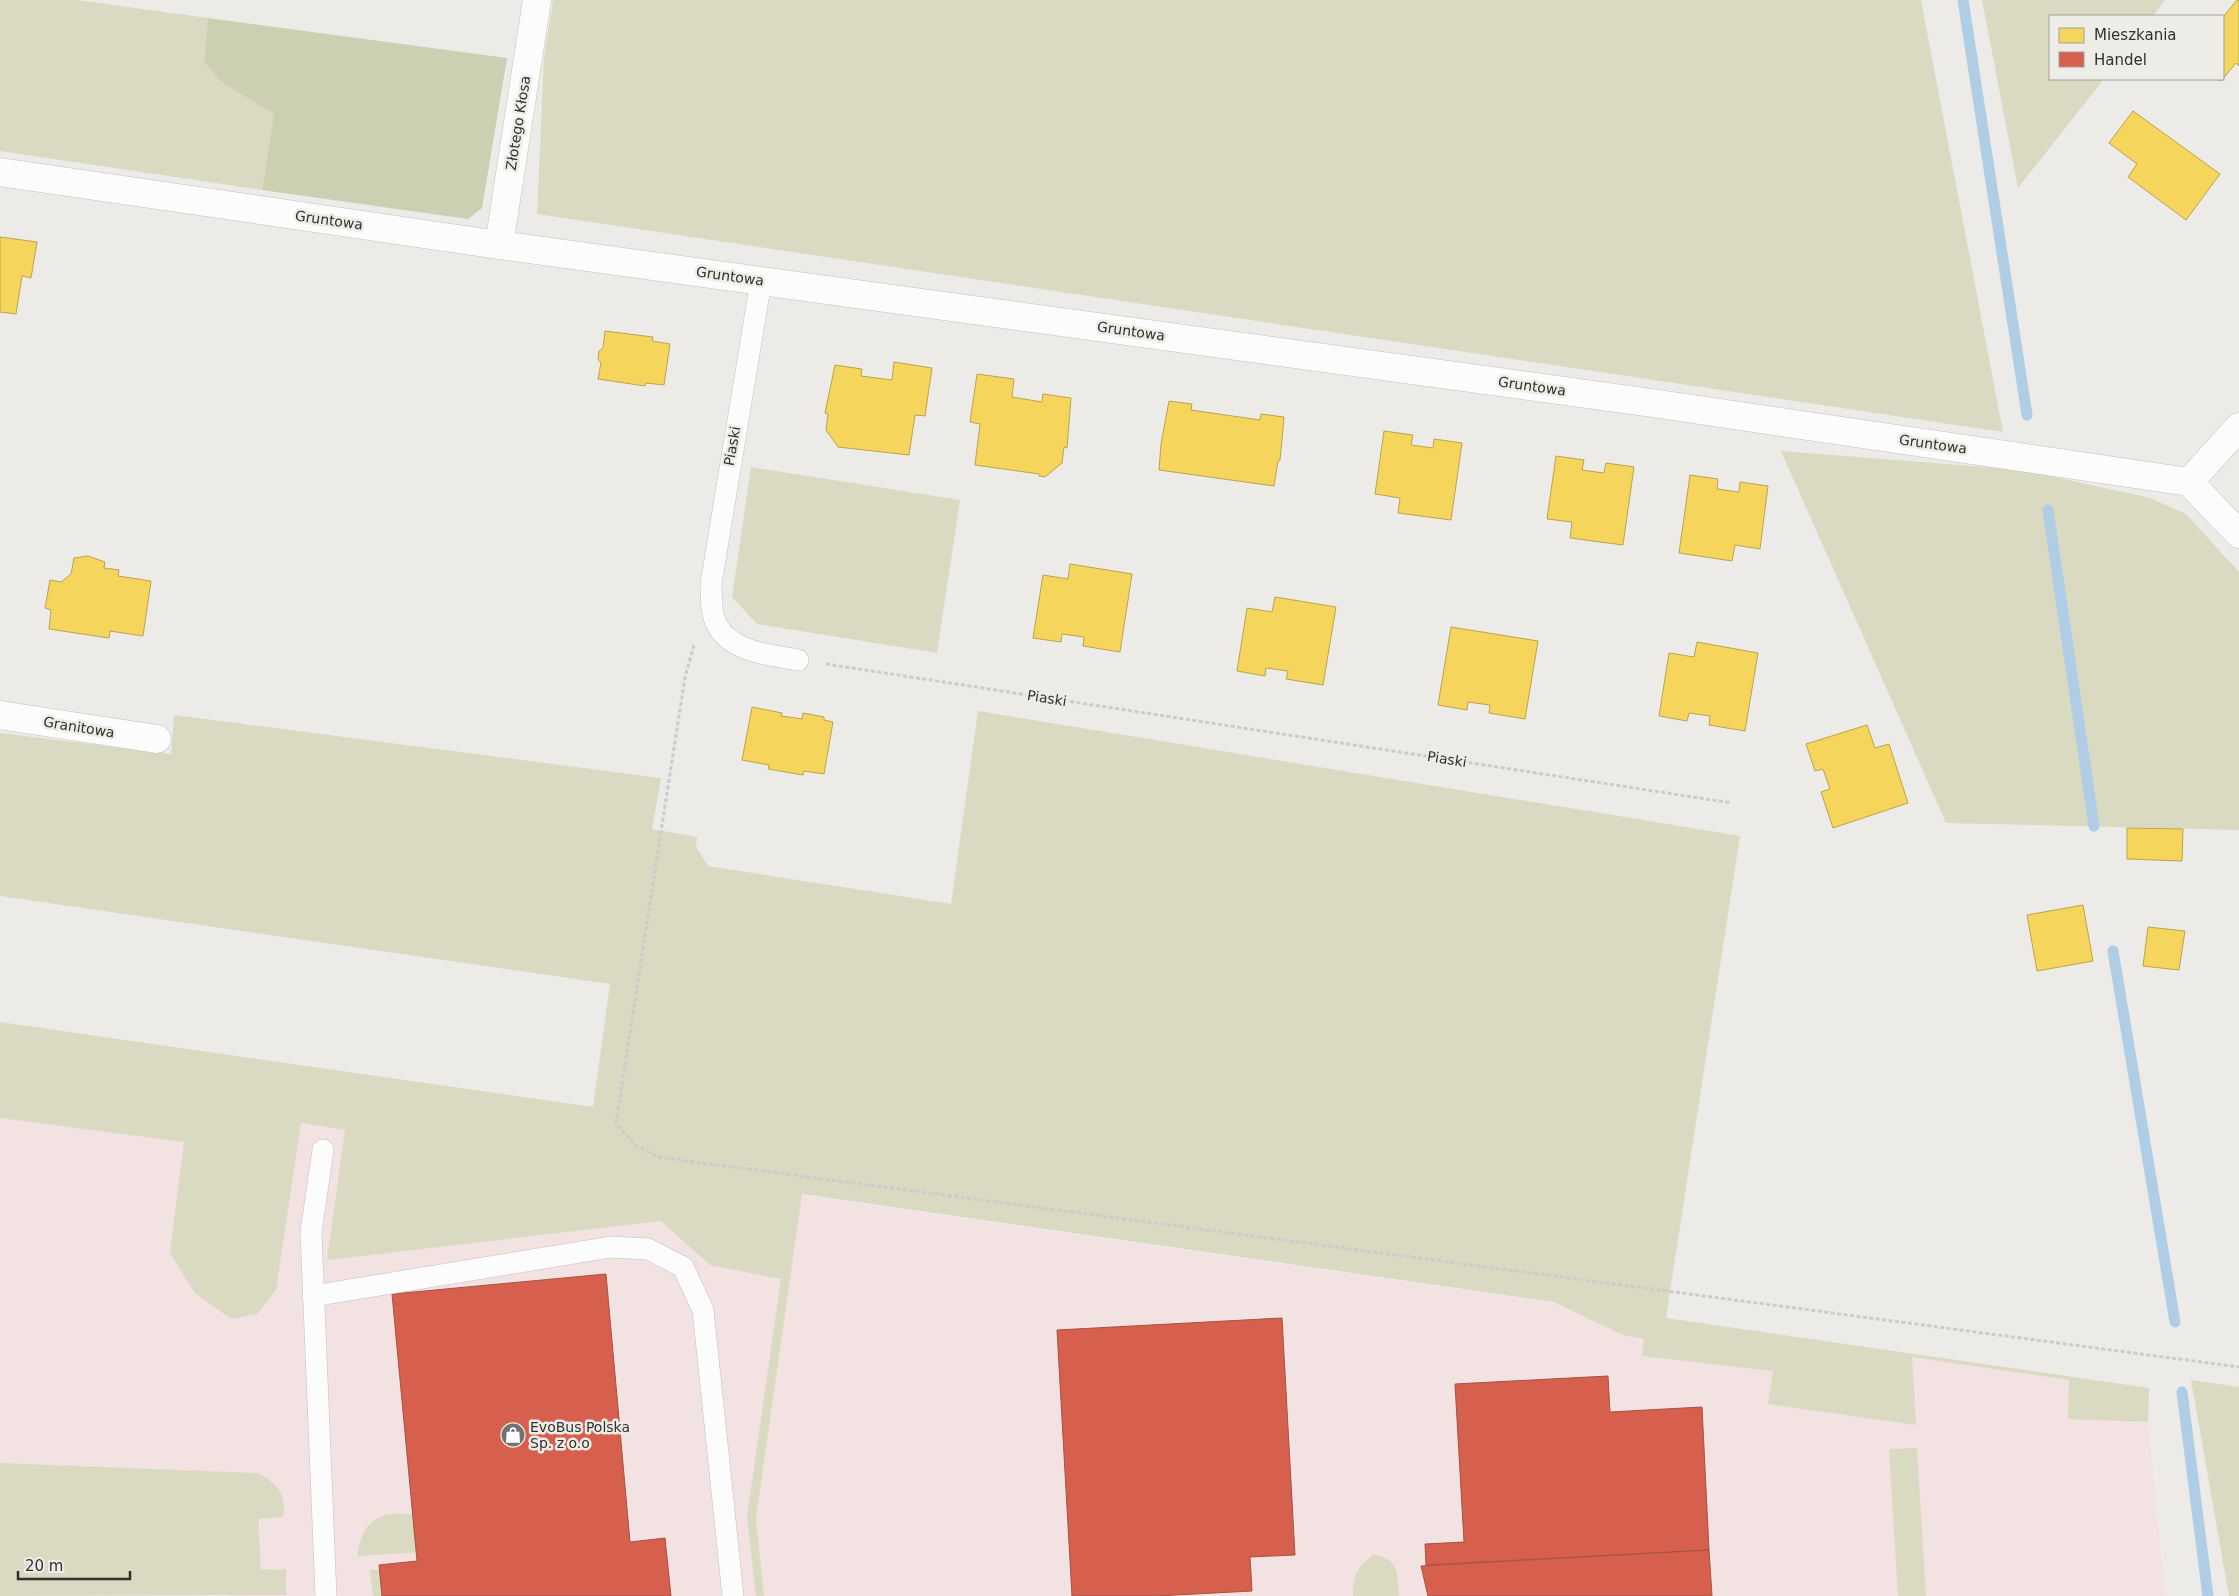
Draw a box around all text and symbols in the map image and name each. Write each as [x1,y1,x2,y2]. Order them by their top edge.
legend [2049,15,2224,80]
text: Mieszkania [2094,26,2177,44]
text: Handel [2094,51,2147,69]
street label: Złotego Kłosa [503,74,533,172]
street label: Gruntowa [294,207,364,233]
street label: Gruntowa [695,263,765,289]
street label: Gruntowa [1096,318,1166,344]
street label: Gruntowa [1497,373,1567,399]
street label: Piaski [721,425,743,467]
street label: Gruntowa [1898,431,1968,457]
street label: Piaski [1026,687,1068,709]
street label: Granitowa [42,713,116,741]
street label: Piaski [1426,748,1468,770]
place label: EvoBus Polska Sp. z o.o [530,1419,630,1451]
shop icon: EvoBus Polska Sp. z o.o [500,1422,526,1448]
scale bar [18,1548,130,1580]
text: 20 m [25,1557,63,1575]

